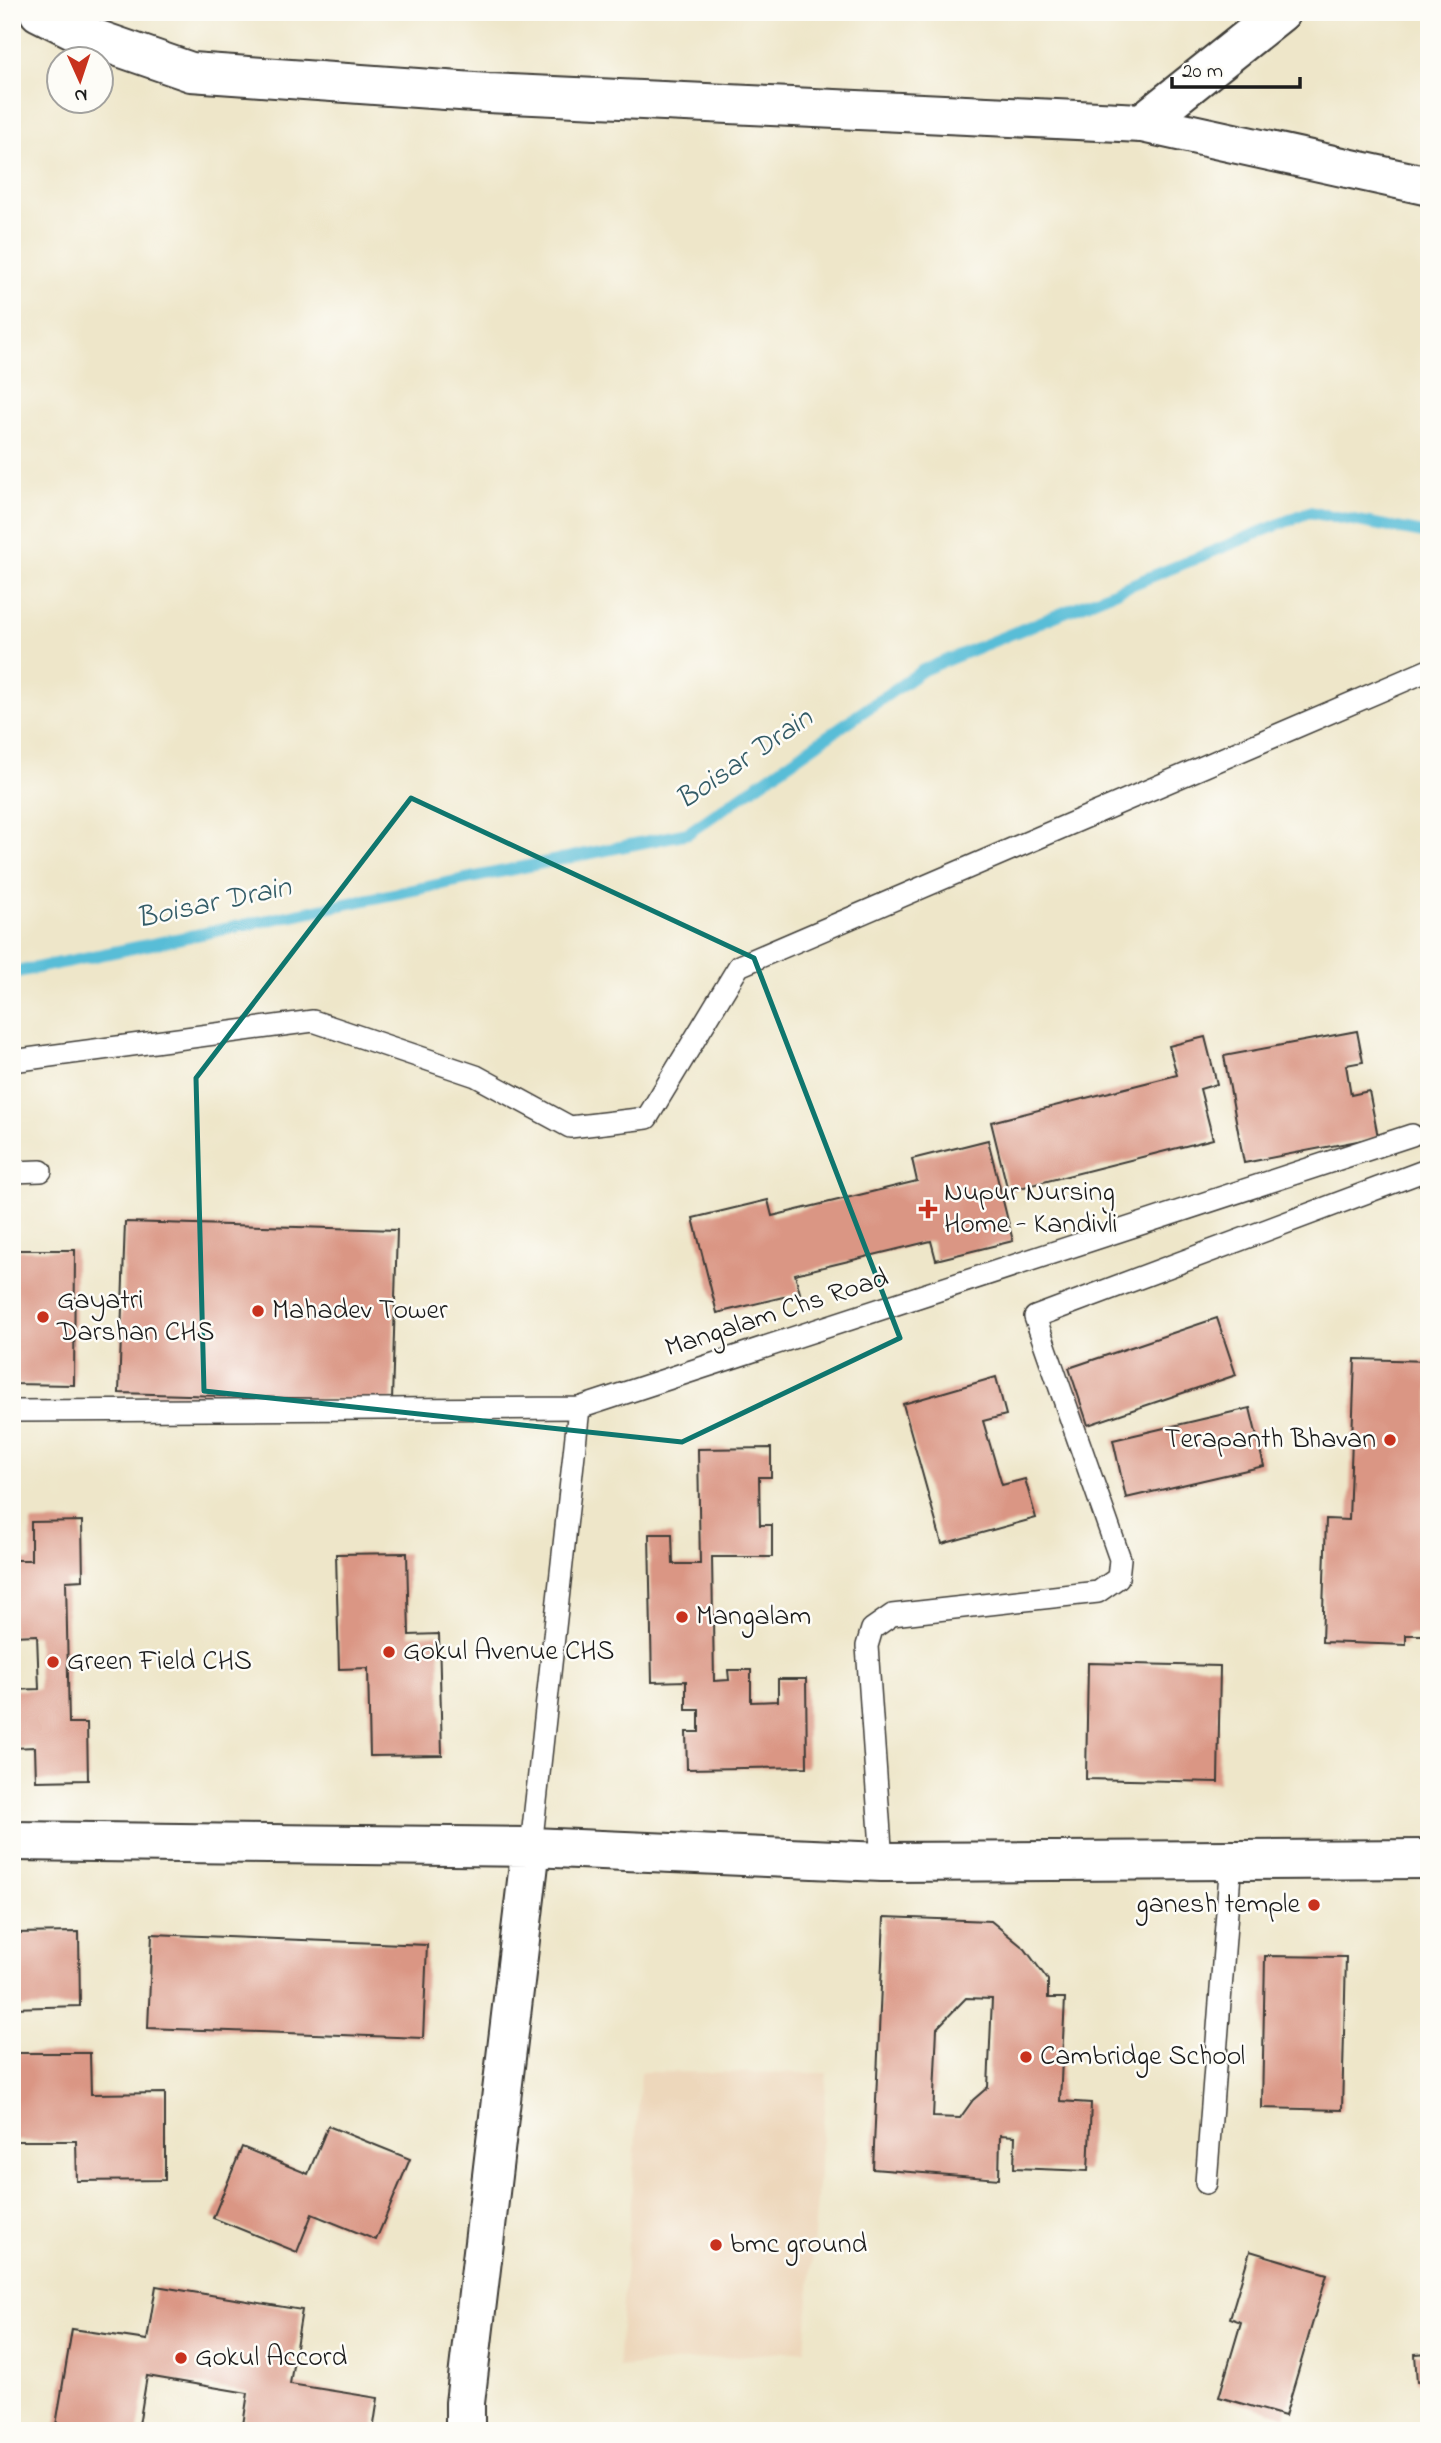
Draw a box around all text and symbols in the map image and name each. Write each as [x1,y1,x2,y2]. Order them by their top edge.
north arrow [46,46,116,116]
scale bar [1172,46,1299,90]
text: 20 m [1182,57,1223,87]
text: N [73,81,88,108]
water label: Boisar Drain [668,697,823,822]
water label: Boisar Drain [133,866,297,942]
place label: Nupur Nursing Home - Kandivli [944,1173,1117,1246]
marker: Nupur Nursing Home - Kandivli [918,1199,938,1219]
street label: Mangalam Chs Road [660,1258,894,1370]
place label: Gayatri Darshan CHS [56,1281,214,1354]
place label: Mahadev Tower [272,1291,448,1332]
marker: Mahadev Tower [250,1303,266,1319]
marker: Gayatri Darshan CHS [35,1309,51,1325]
place label: Terapanth Bhavan [1164,1420,1376,1461]
marker: Terapanth Bhavan [1382,1432,1398,1448]
place label: Mangalam [696,1597,811,1638]
marker: Mangalam [674,1609,690,1625]
place label: Gokul Avenue CHS [403,1632,615,1673]
place label: Green Field CHS [67,1642,252,1683]
marker: Gokul Avenue CHS [381,1644,397,1660]
marker: Green Field CHS [45,1654,61,1670]
place label: ganesh temple [1135,1885,1300,1926]
marker: ganesh temple [1306,1897,1322,1913]
place label: Cambridge School [1040,2037,1245,2078]
marker: Cambridge School [1018,2049,1034,2065]
place label: bmc ground [730,2225,868,2266]
marker: bmc ground [708,2237,724,2253]
place label: Gokul Accord [195,2338,348,2379]
marker: Gokul Accord [173,2350,189,2366]

